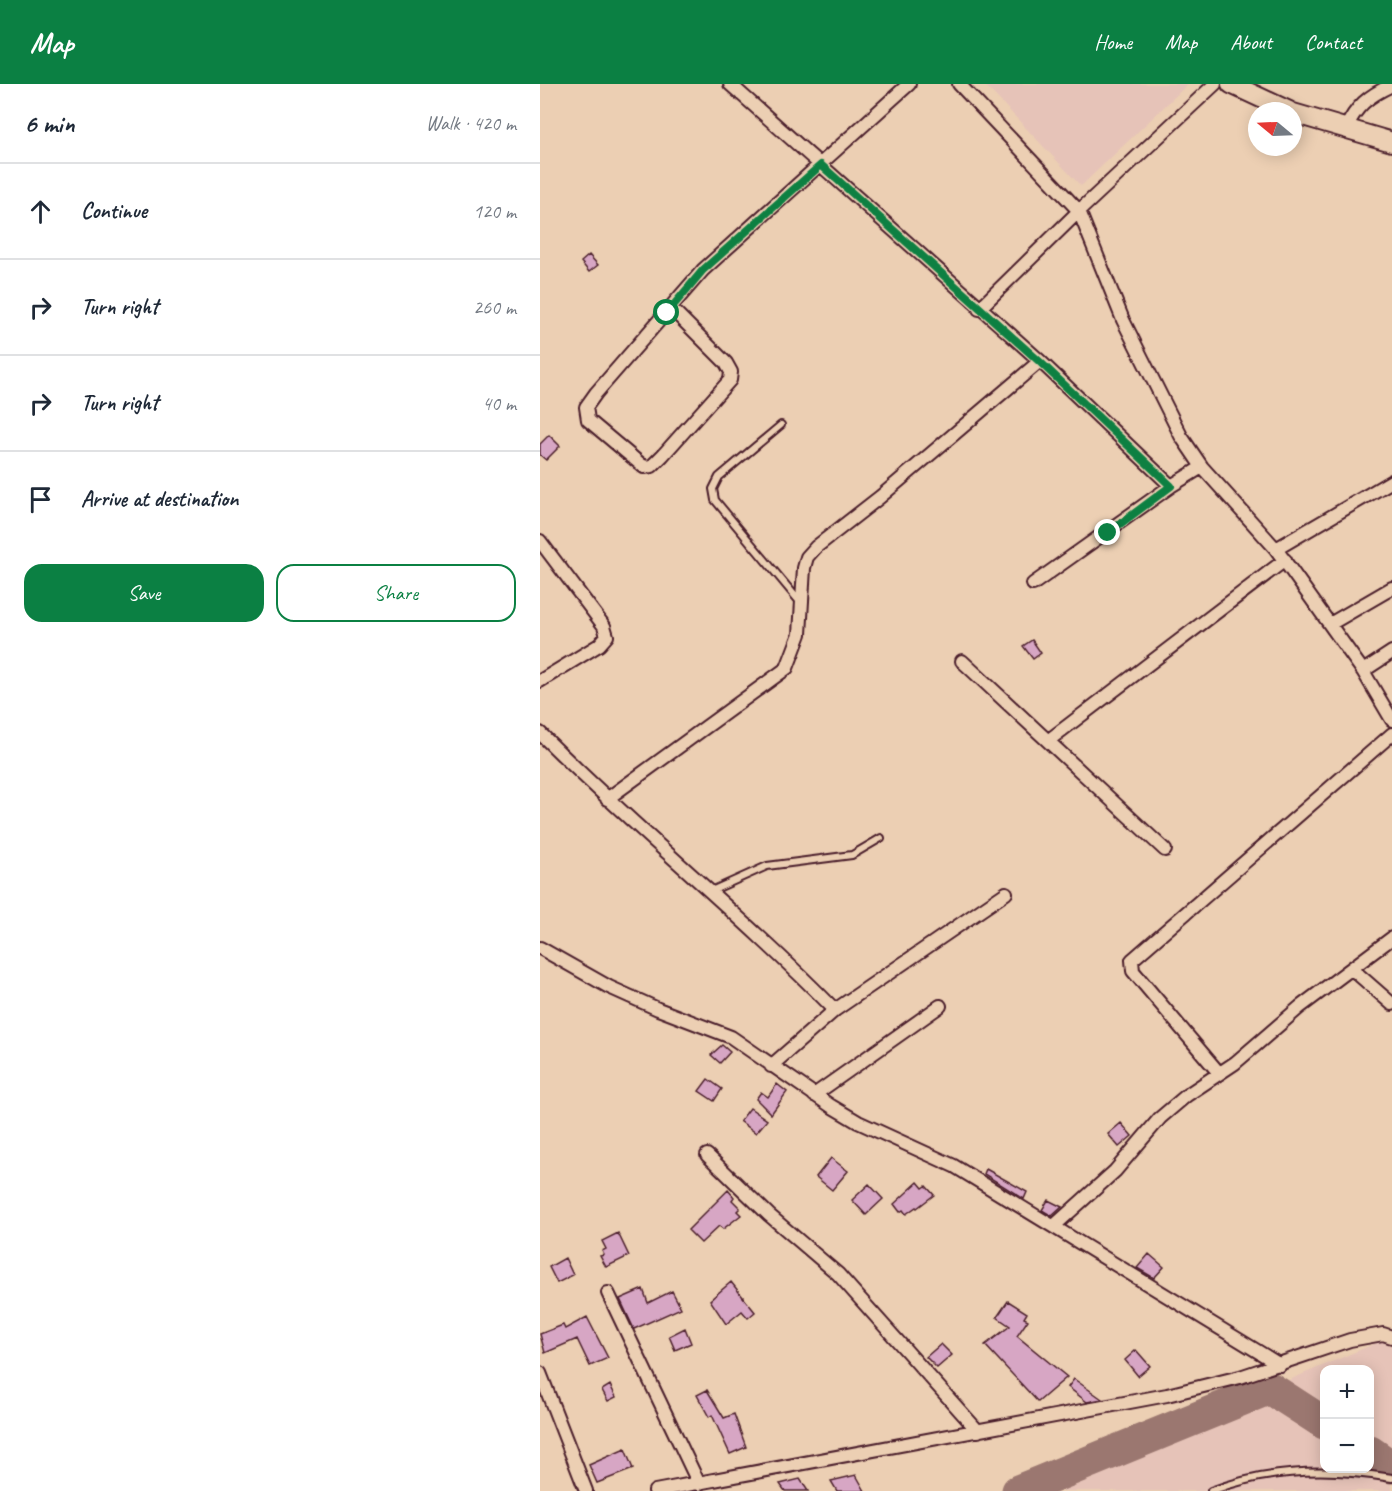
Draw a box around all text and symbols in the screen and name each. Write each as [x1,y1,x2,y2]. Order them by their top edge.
text: Map [30,25,73,60]
text: Home [1094,29,1132,55]
text: Map [1165,29,1197,55]
text: About [1230,29,1272,55]
text: Contact [1305,29,1362,55]
north arrow [1248,102,1302,156]
text: 6 min [24,107,74,140]
text: Walk · 420 m [426,111,516,136]
icon: ahead [24,195,57,228]
text: Continue [81,197,147,225]
text: 120 m [473,199,516,224]
icon: right [24,291,57,324]
text: Turn right [81,293,158,321]
text: 260 m [473,295,516,320]
route start [653,299,679,325]
icon: right [24,387,57,420]
text: Turn right [81,389,158,417]
text: 40 m [482,391,516,416]
icon: arrive [24,483,57,516]
text: Arrive at destination [81,485,238,513]
route end [1094,519,1120,545]
button: Save [24,564,264,622]
button: Share [276,564,516,622]
map controls [1320,1365,1374,1473]
button: + [1320,1365,1374,1419]
button: − [1320,1419,1374,1473]

